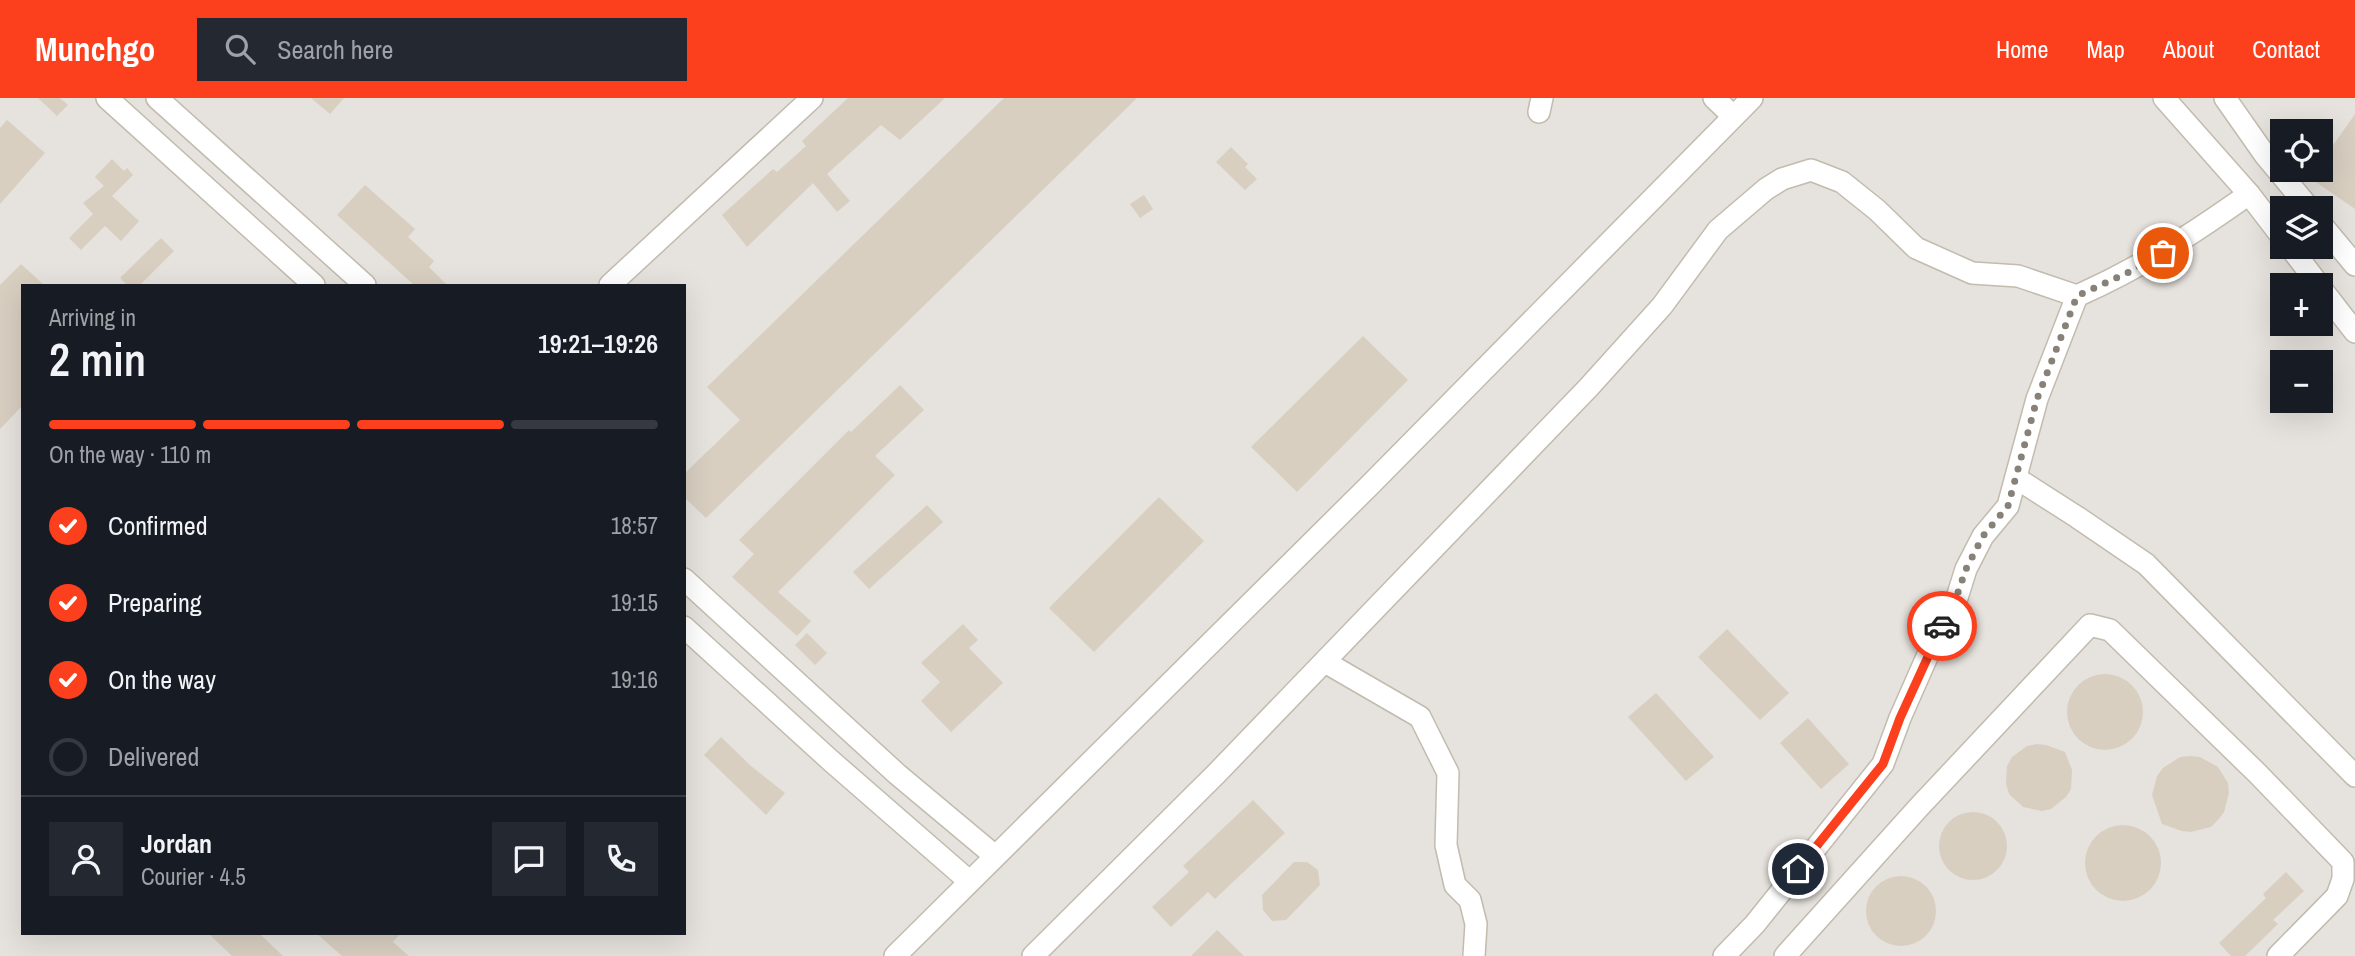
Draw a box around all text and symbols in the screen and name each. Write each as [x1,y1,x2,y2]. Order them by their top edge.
search box [197,18,687,81]
text: Munchgo [35,27,155,71]
icon: search [221,30,259,68]
text: Search here [277,32,393,67]
text: Home [1996,33,2048,65]
text: Map [2086,33,2125,65]
text: About [2163,33,2214,65]
text: Contact [2252,33,2320,65]
map controls [2270,119,2333,413]
button: locate [2270,119,2333,182]
button: layers [2270,196,2333,259]
pin [2133,223,2193,283]
icon: bag [2144,234,2182,272]
button: + [2270,273,2333,336]
text: Arriving in [49,302,136,333]
text: 19:21–19:26 [538,326,658,361]
text: 2 min [49,328,146,390]
button: − [2270,350,2333,413]
text: On the way · 110 m [49,439,211,470]
icon: check [49,507,87,545]
text: Confirmed [108,508,208,543]
text: 18:57 [611,510,658,541]
icon: check [49,584,87,622]
text: Preparing [108,585,202,620]
text: 19:15 [611,587,658,618]
courier [1907,591,1977,661]
icon: car [1923,607,1961,645]
icon: check [49,661,87,699]
text: On the way [108,662,216,697]
text: 19:16 [611,664,658,695]
text: Delivered [108,739,199,774]
button: person [49,822,123,896]
button: chat [492,822,566,896]
button: phone [584,822,658,896]
text: Jordan [141,826,212,861]
pin [1768,839,1828,899]
icon: home [1779,850,1817,888]
text: Courier · 4.5 [141,861,246,892]

